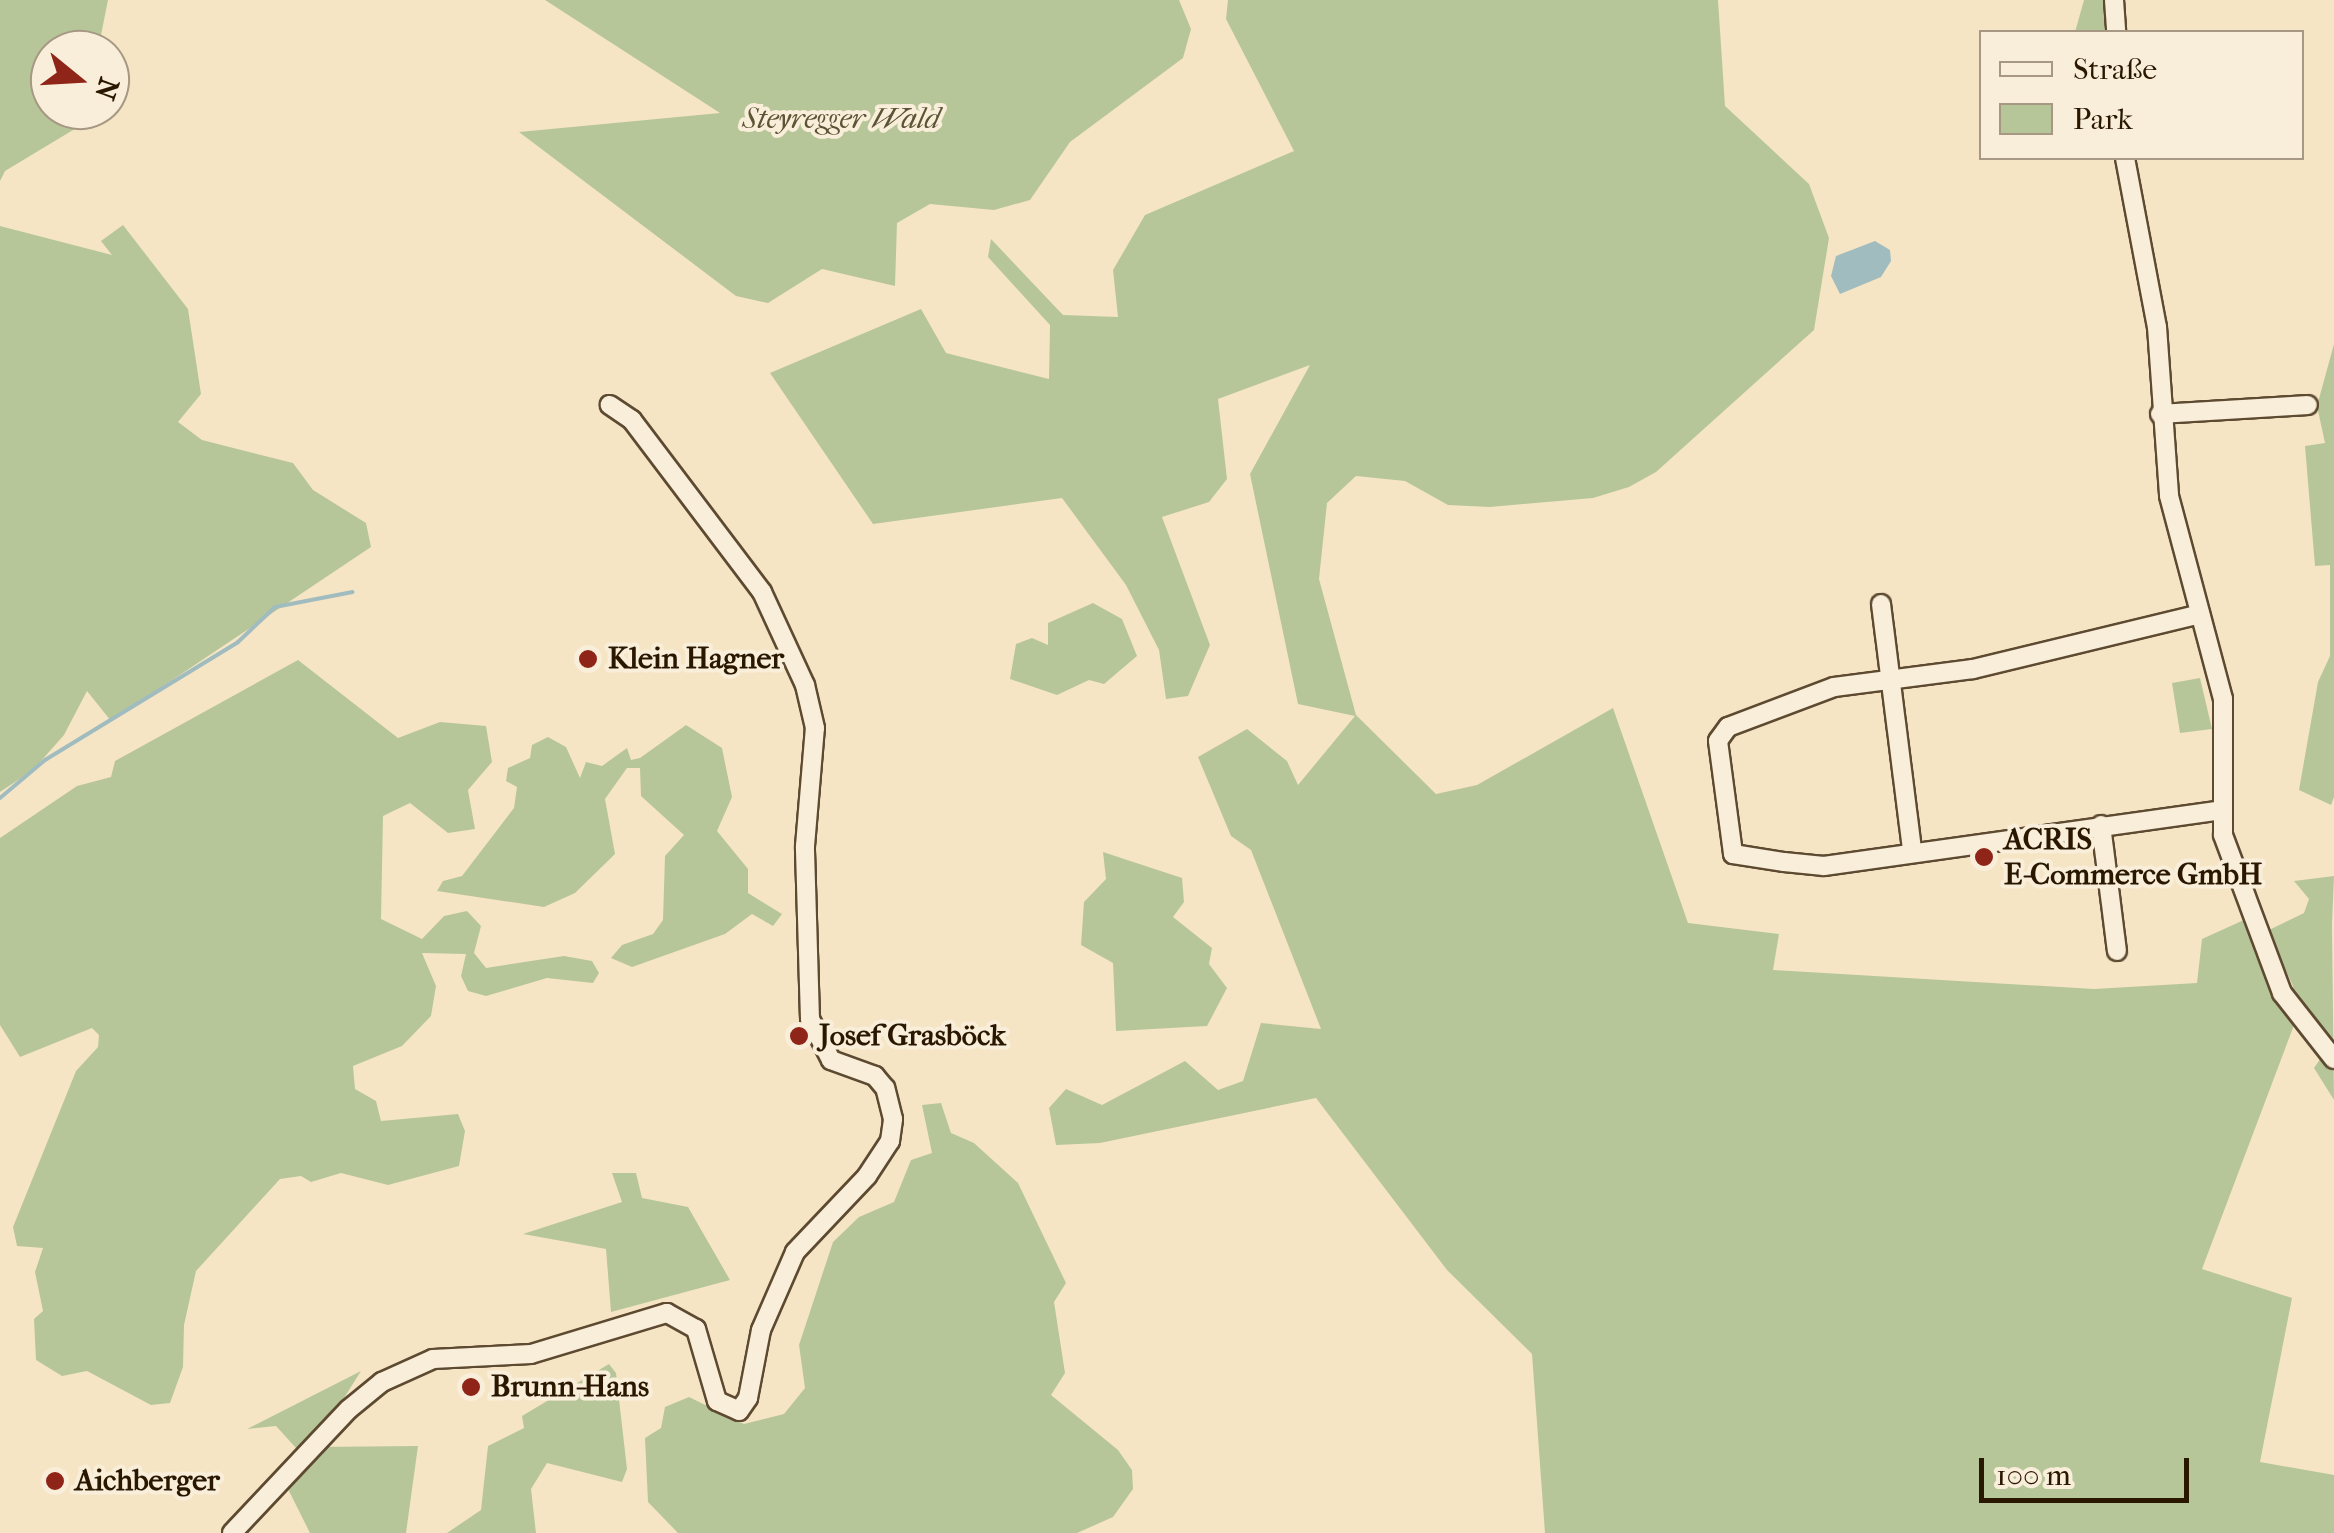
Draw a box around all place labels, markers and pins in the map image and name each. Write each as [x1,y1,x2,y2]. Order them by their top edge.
place label: Klein Hagner [608,641,784,677]
marker: Klein Hagner [577,648,599,670]
place label: ACRIS E-Commerce GmbH [2004,822,2262,892]
marker: ACRIS E-Commerce GmbH [1973,846,1995,868]
place label: Josef Grasböck [819,1018,1006,1054]
marker: Josef Grasböck [788,1025,810,1047]
place label: Brunn-Hans [491,1369,649,1405]
marker: Brunn-Hans [460,1376,482,1398]
place label: Aichberger [75,1463,220,1499]
marker: Aichberger [44,1470,66,1492]

